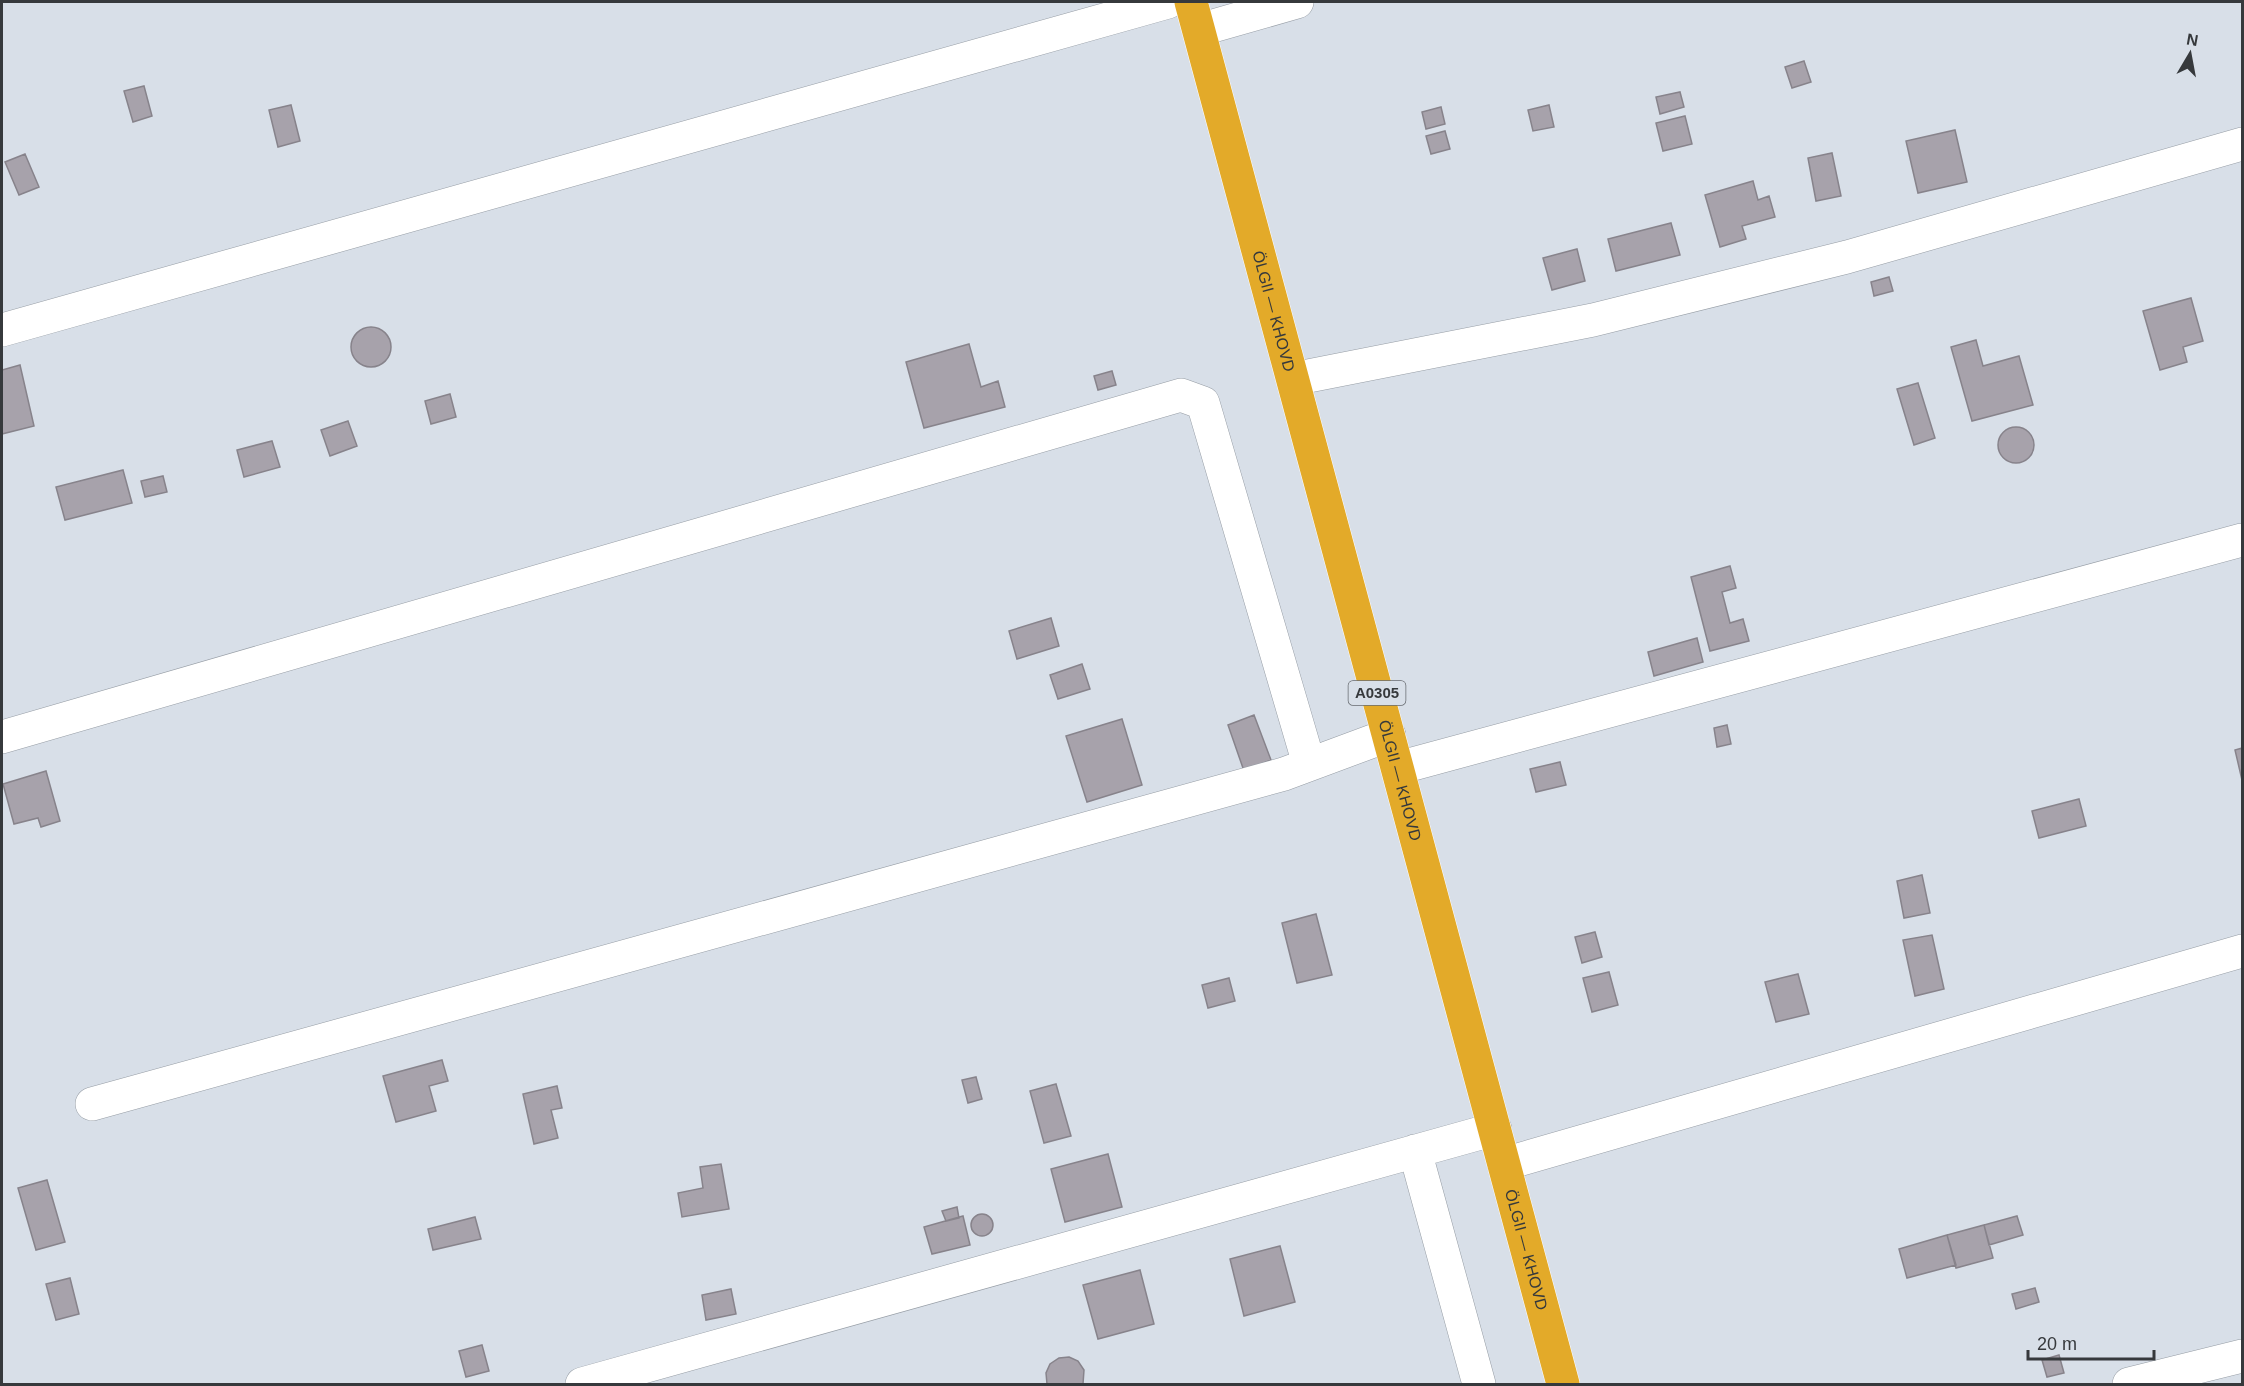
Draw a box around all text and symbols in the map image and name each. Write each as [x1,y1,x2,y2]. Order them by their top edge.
north arrow [2160,24,2220,84]
text: N [2185,30,2200,49]
street label: ÖLGII — KHOVD [1249,249,1298,373]
road number: A0305 [1348,681,1406,705]
street label: ÖLGII — KHOVD [1376,718,1424,843]
street label: ÖLGII — KHOVD [1502,1187,1551,1312]
scale bar [2028,1323,2154,1361]
text: 20 m [2037,1334,2077,1354]

